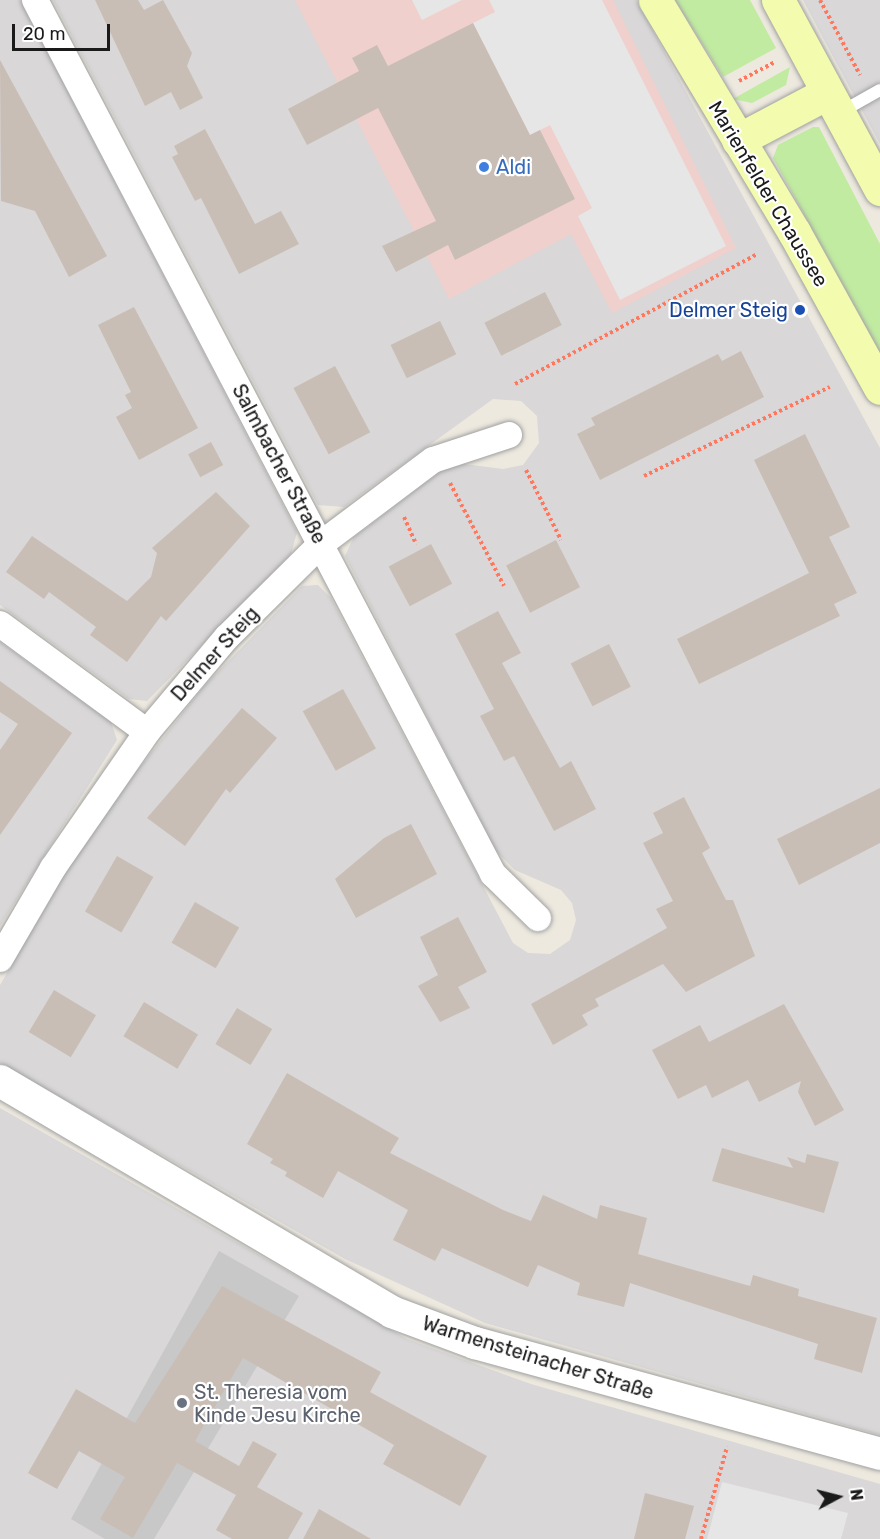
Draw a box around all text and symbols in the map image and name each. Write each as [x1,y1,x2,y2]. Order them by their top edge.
scale bar [15,12,112,50]
text: 20 m [23,23,65,45]
street label: Marienfelder Chaussee [703,97,833,291]
place label: Aldi [496,155,531,179]
marker: Aldi [477,160,491,174]
place label: Delmer Steig [668,298,788,322]
marker: Delmer Steig [793,303,807,317]
street label: Salmbacher Straße [227,380,331,548]
street label: Delmer Steig [166,602,264,706]
street label: Warmensteinacher Straße [419,1311,657,1405]
place label: St. Theresia vom Kinde Jesu Kirche [194,1380,361,1427]
marker: St. Theresia vom Kinde Jesu Kirche [175,1396,189,1410]
north arrow [808,1467,868,1527]
text: N [846,1488,866,1502]

